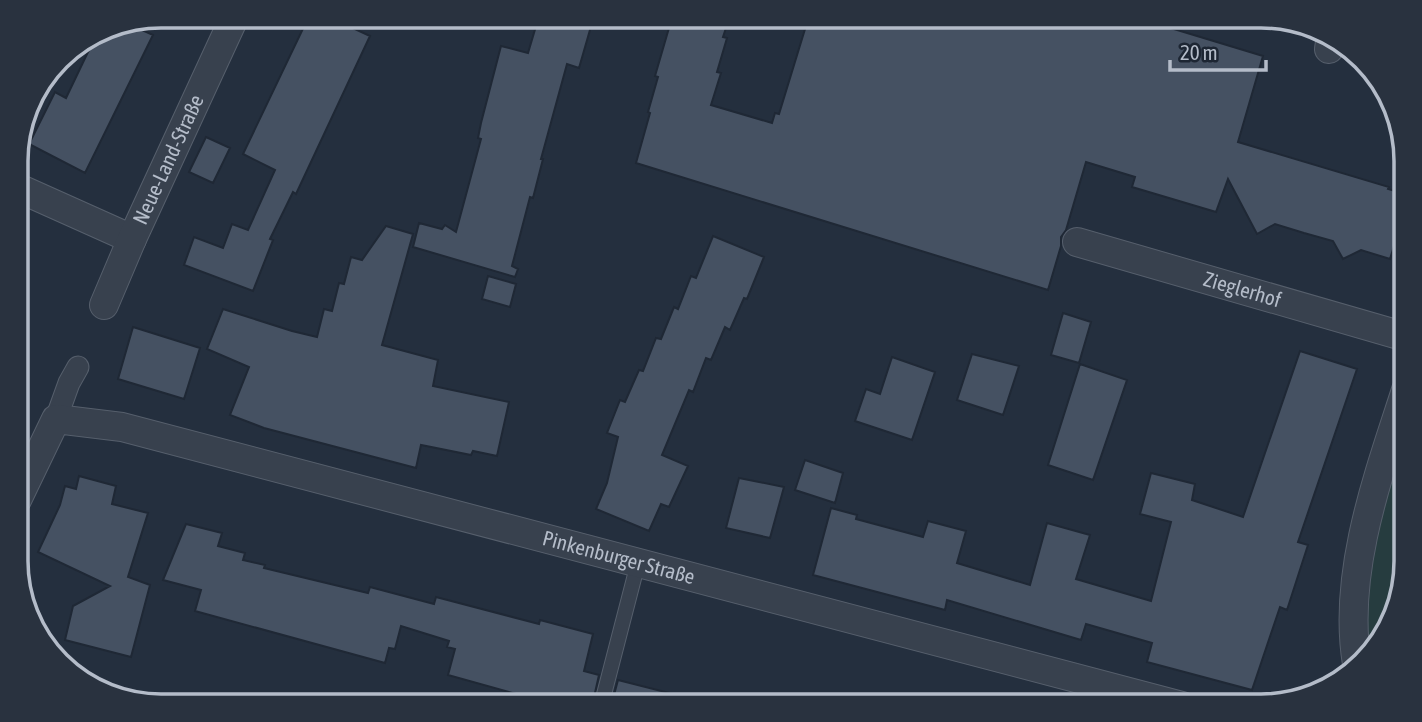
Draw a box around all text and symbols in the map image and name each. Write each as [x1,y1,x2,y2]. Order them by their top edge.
scale bar [1170,28,1266,72]
text: 20 m [1180,40,1218,64]
street label: Neue-Land-Straße [127,91,208,228]
street label: Zieglerhof [1201,266,1284,311]
street label: Pinkenburger Straße [540,525,698,588]

